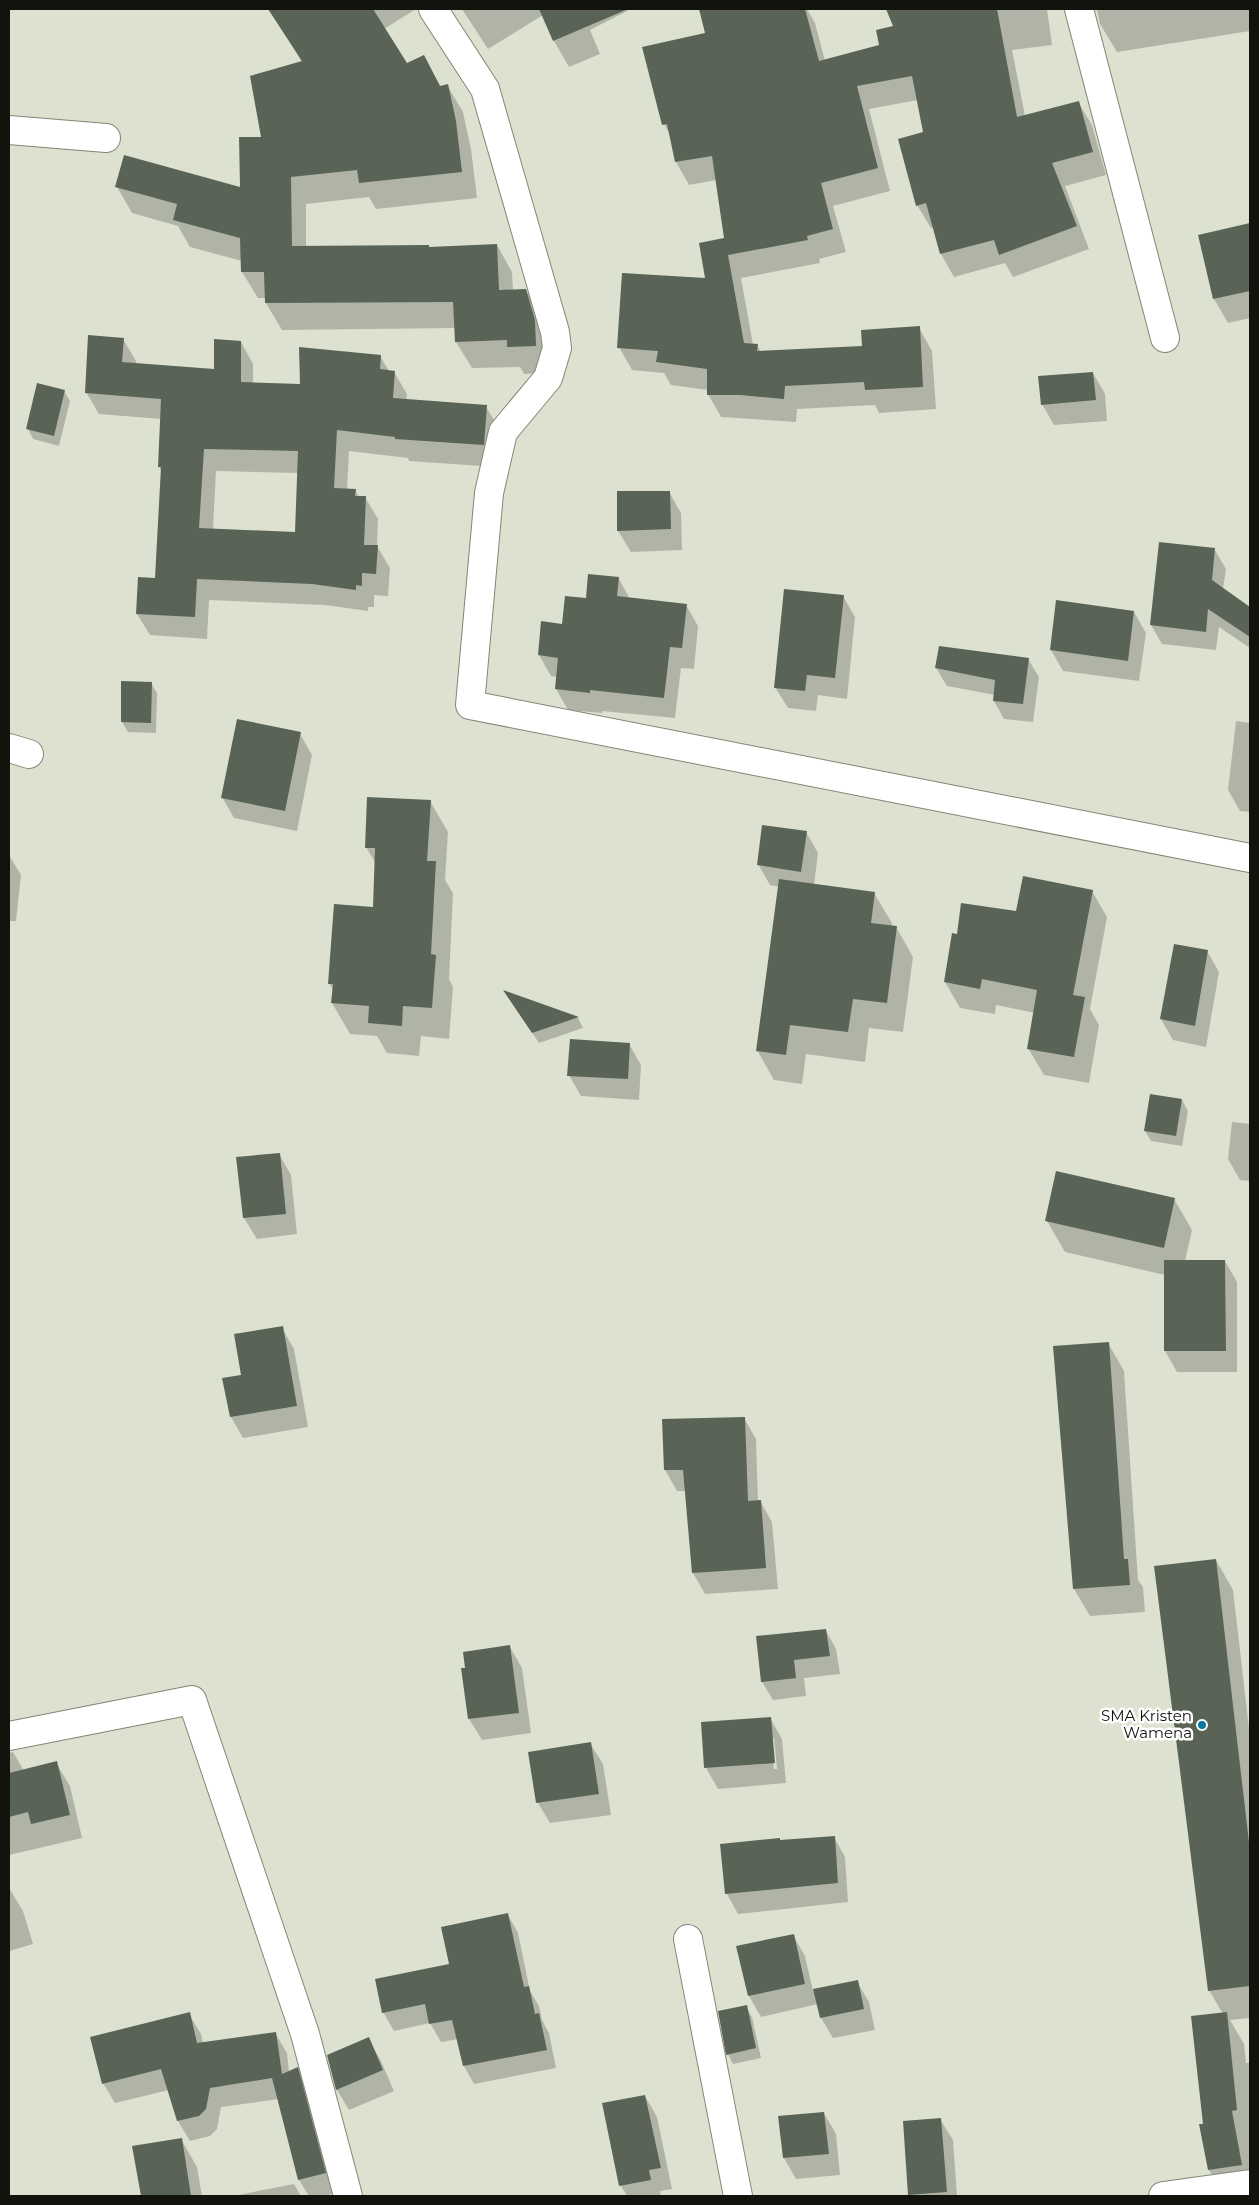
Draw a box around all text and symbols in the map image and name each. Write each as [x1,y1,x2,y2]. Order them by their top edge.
place label: SMA Kristen Wamena [1101,1706,1192,1742]
marker: SMA Kristen Wamena [1196,1719,1208,1731]

